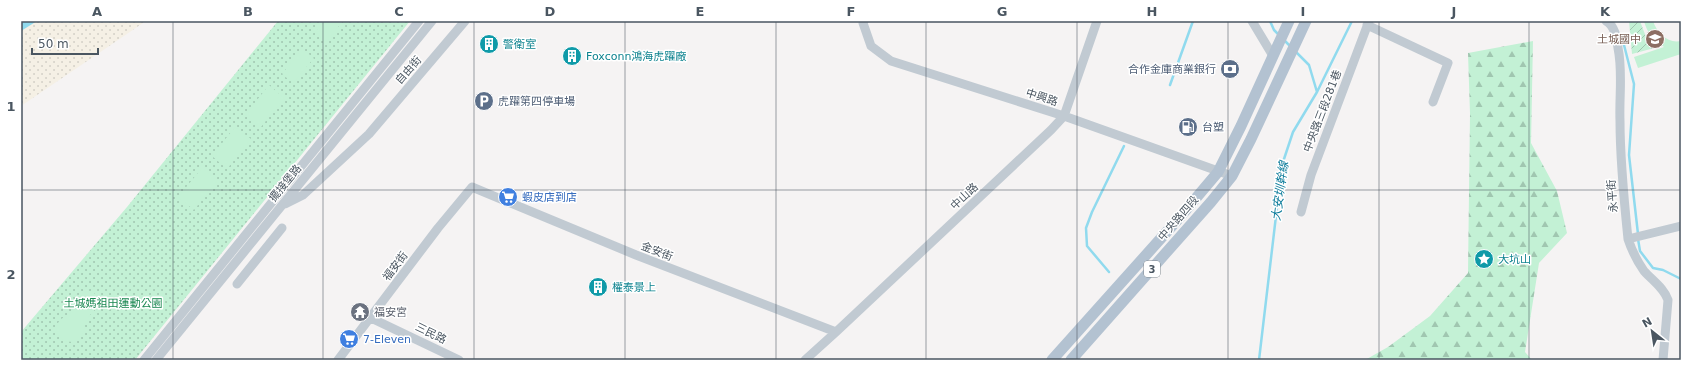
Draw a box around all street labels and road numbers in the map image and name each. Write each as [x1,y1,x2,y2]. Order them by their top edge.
street label: 自由街 [393,54,424,87]
street label: 中央路三段281巷 [1301,68,1344,154]
street label: 中興路 [1024,86,1060,109]
street label: 擺接堡路 [266,162,304,205]
street label: 永平街 [1605,179,1620,213]
street label: 中山路 [948,180,981,212]
street label: 中央路四段 [1155,193,1201,243]
street label: 金安街 [639,239,675,263]
street label: 福安街 [380,249,411,283]
road number: 3 [1144,261,1160,277]
street label: 三民路 [413,320,448,347]

